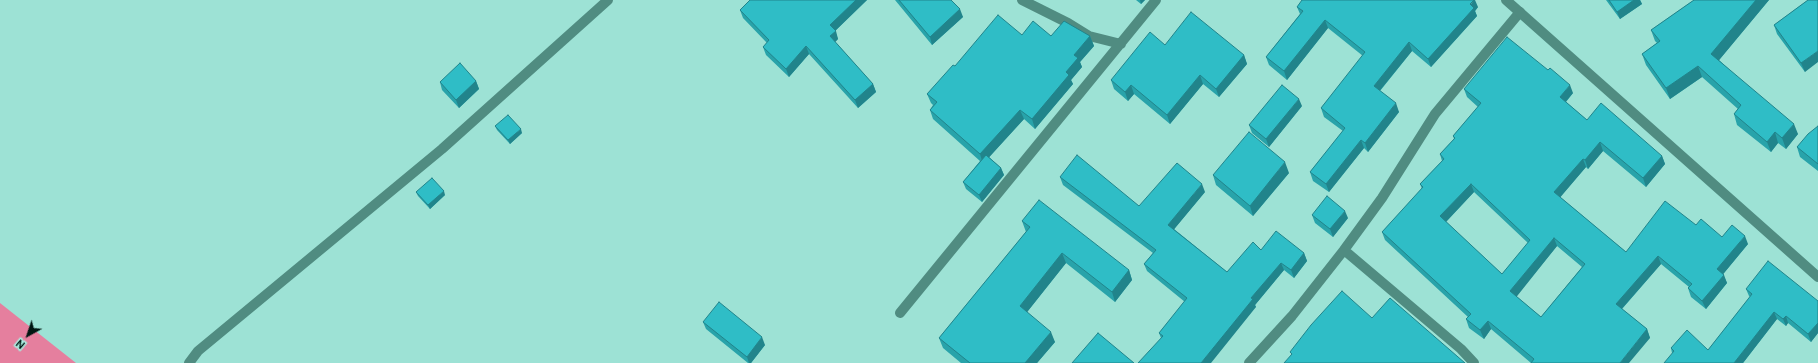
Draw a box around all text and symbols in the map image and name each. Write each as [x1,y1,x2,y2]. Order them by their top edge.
north arrow [8,315,48,355]
text: N [13,336,28,352]

